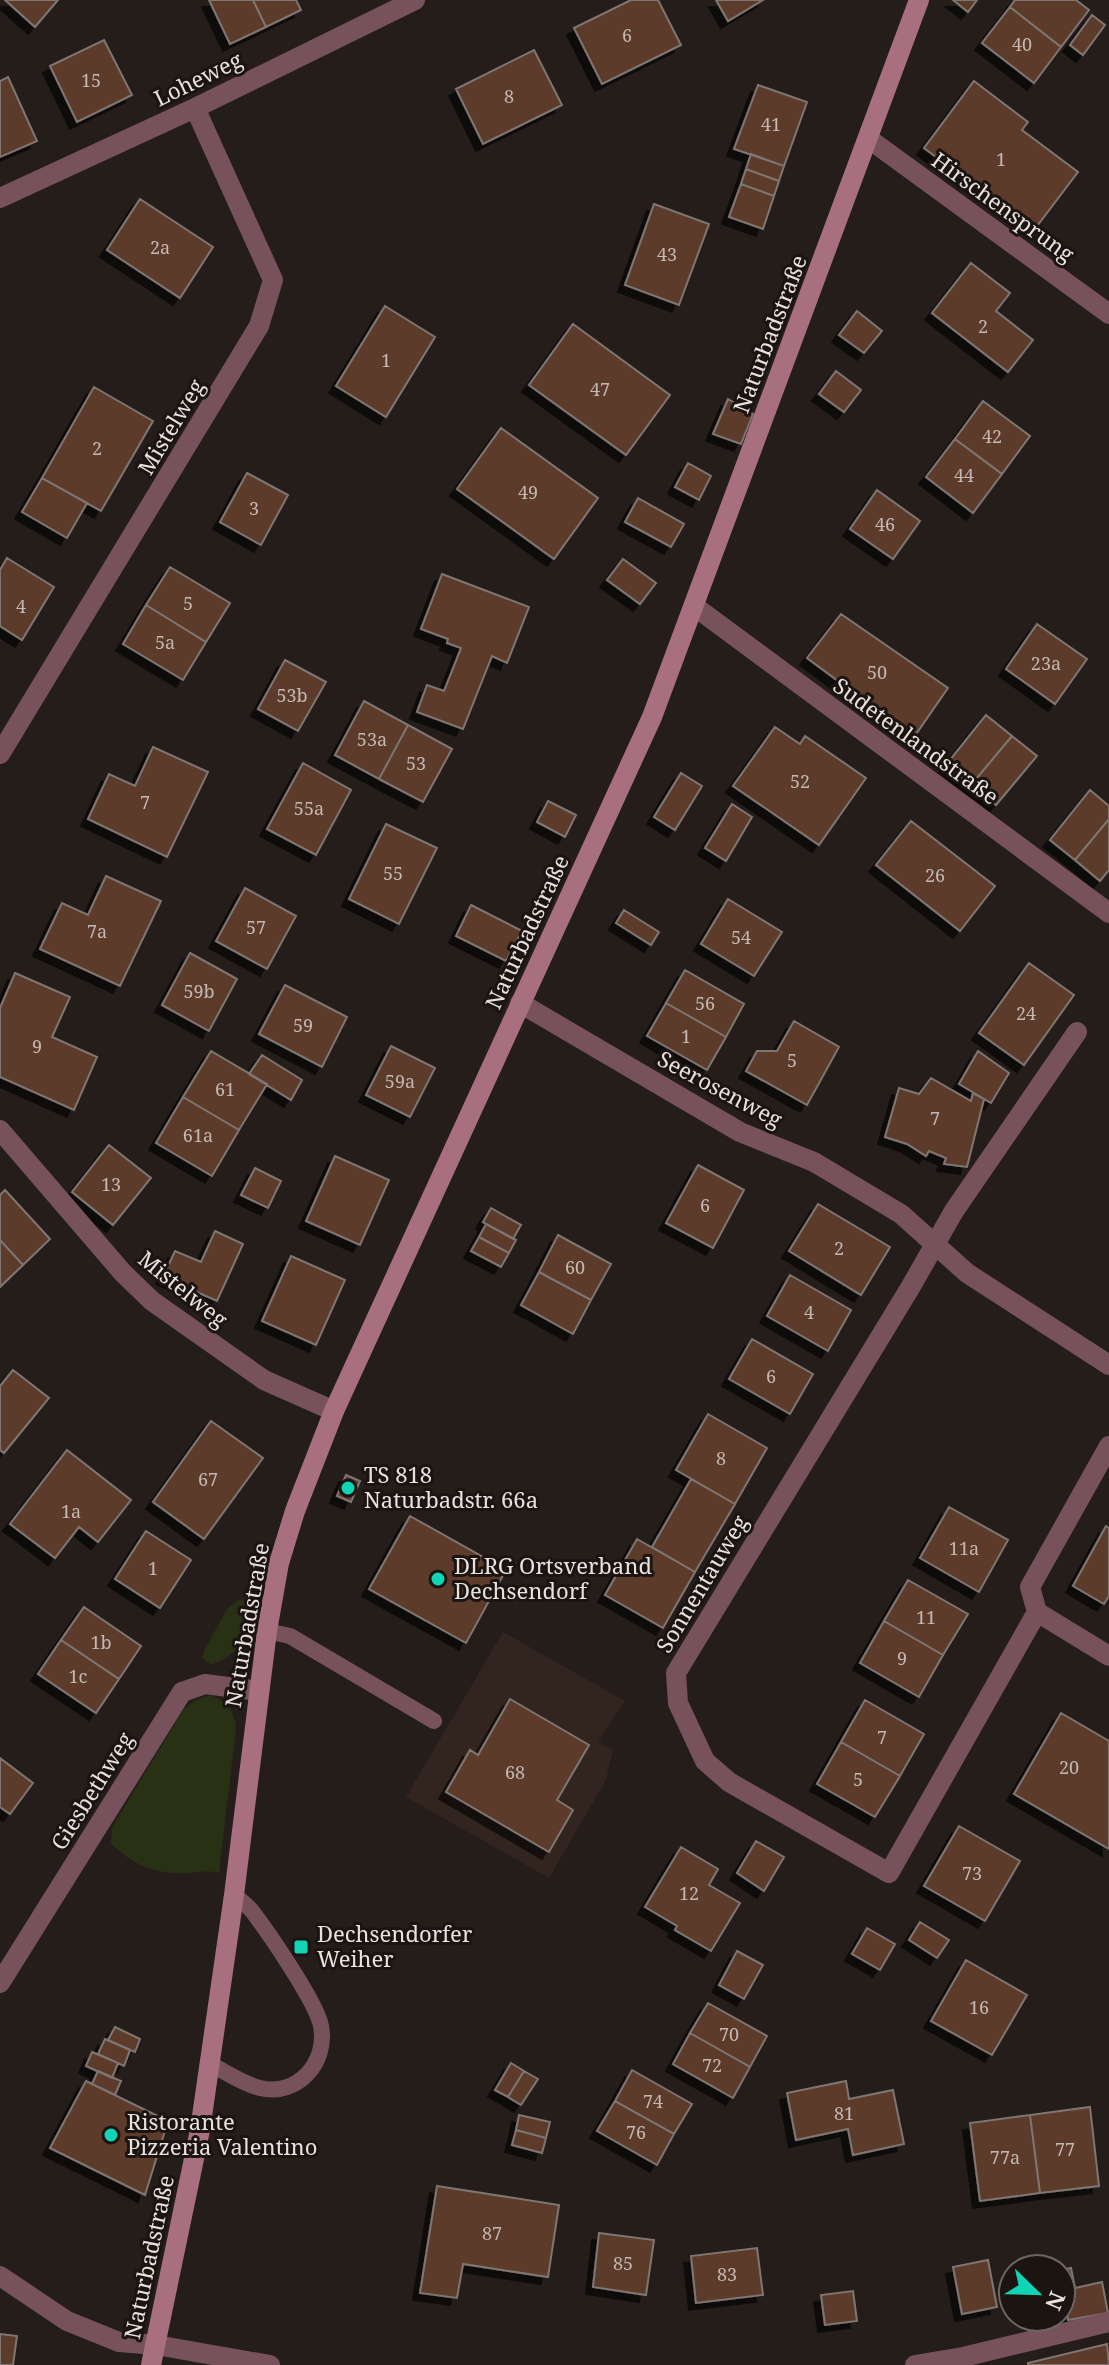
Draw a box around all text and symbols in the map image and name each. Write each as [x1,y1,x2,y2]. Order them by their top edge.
house number: 6 [622,23,632,47]
house number: 40 [1012,32,1032,56]
street label: Loheweg [148,44,247,112]
house number: 15 [81,68,101,92]
house number: 8 [504,84,514,108]
house number: 41 [761,112,781,136]
street label: Hirschensprung [926,144,1081,268]
house number: 1 [996,147,1006,171]
house number: 2a [150,235,170,259]
house number: 43 [657,242,677,266]
street label: Naturbadstraße [725,250,813,417]
house number: 2 [978,314,988,338]
house number: 1 [381,348,391,372]
street label: Mistelweg [130,373,211,480]
house number: 47 [590,377,610,401]
house number: 42 [982,424,1002,448]
house number: 2 [92,436,102,460]
house number: 44 [954,463,974,487]
house number: 49 [518,480,538,504]
house number: 3 [249,496,259,520]
house number: 46 [875,512,895,536]
house number: 5 [183,591,193,615]
house number: 4 [16,594,26,618]
house number: 5a [155,630,175,654]
house number: 23a [1031,651,1061,675]
house number: 50 [867,660,887,684]
street label: Sudetenlandstraße [828,670,1005,810]
house number: 53b [276,683,308,707]
house number: 53a [357,727,387,751]
house number: 53 [406,751,426,775]
house number: 52 [790,769,810,793]
house number: 7 [140,790,150,814]
house number: 55a [294,796,324,820]
street label: Naturbadstraße [477,850,575,1013]
house number: 55 [383,861,403,885]
house number: 26 [925,863,945,887]
house number: 57 [246,915,266,939]
house number: 7a [87,919,107,943]
house number: 54 [731,925,751,949]
house number: 59b [183,979,215,1003]
house number: 56 [695,991,715,1015]
house number: 24 [1016,1001,1036,1025]
house number: 59 [293,1013,313,1037]
house number: 1 [681,1024,691,1048]
house number: 9 [32,1034,42,1058]
street label: Seerosenweg [653,1043,788,1134]
house number: 5 [787,1048,797,1072]
house number: 59a [385,1069,415,1093]
house number: 61 [215,1077,235,1101]
house number: 7 [930,1106,940,1130]
house number: 61a [183,1123,213,1147]
house number: 13 [101,1172,121,1196]
house number: 6 [700,1193,710,1217]
house number: 2 [834,1236,844,1260]
street label: Mistelweg [133,1243,235,1333]
house number: 60 [565,1255,585,1279]
house number: 4 [804,1300,814,1324]
house number: 6 [766,1364,776,1388]
house number: 8 [716,1446,726,1470]
place label: TS 818 Naturbadstr. 66a [364,1459,538,1514]
house number: 67 [198,1467,218,1491]
marker: TS 818 Naturbadstr. 66a [339,1479,357,1497]
house number: 1a [61,1499,81,1523]
street label: Sonnentauweg [648,1509,754,1658]
house number: 11a [949,1536,979,1560]
street label: Naturbadstraße [217,1540,275,1709]
place label: DLRG Ortsverband Dechsendorf [454,1550,652,1605]
house number: 1 [148,1556,158,1580]
marker: DLRG Ortsverband Dechsendorf [429,1570,447,1588]
house number: 11 [916,1605,936,1629]
house number: 1b [90,1630,112,1654]
house number: 9 [897,1646,907,1670]
house number: 1c [69,1664,88,1688]
house number: 7 [877,1725,887,1749]
street label: Giesbethweg [43,1726,139,1855]
house number: 20 [1059,1755,1079,1779]
house number: 68 [505,1760,525,1784]
house number: 5 [853,1767,863,1791]
house number: 73 [962,1861,982,1885]
house number: 12 [679,1881,699,1905]
place label: Dechsendorfer Weiher [317,1918,473,1973]
marker: Dechsendorfer Weiher [292,1938,310,1956]
house number: 16 [969,1995,989,2019]
house number: 70 [719,2022,739,2046]
house number: 72 [702,2053,722,2077]
house number: 74 [643,2089,663,2113]
house number: 81 [834,2101,854,2125]
place label: Ristorante Pizzeria Valentino [127,2106,317,2161]
house number: 76 [626,2120,646,2144]
marker: Ristorante Pizzeria Valentino [102,2126,120,2144]
house number: 77 [1055,2137,1075,2161]
house number: 77a [990,2145,1020,2169]
street label: Naturbadstraße [116,2172,180,2341]
house number: 87 [482,2221,502,2245]
house number: 85 [613,2251,633,2275]
north arrow [997,2253,1077,2333]
house number: 83 [717,2262,737,2286]
text: N [1039,2287,1074,2315]

